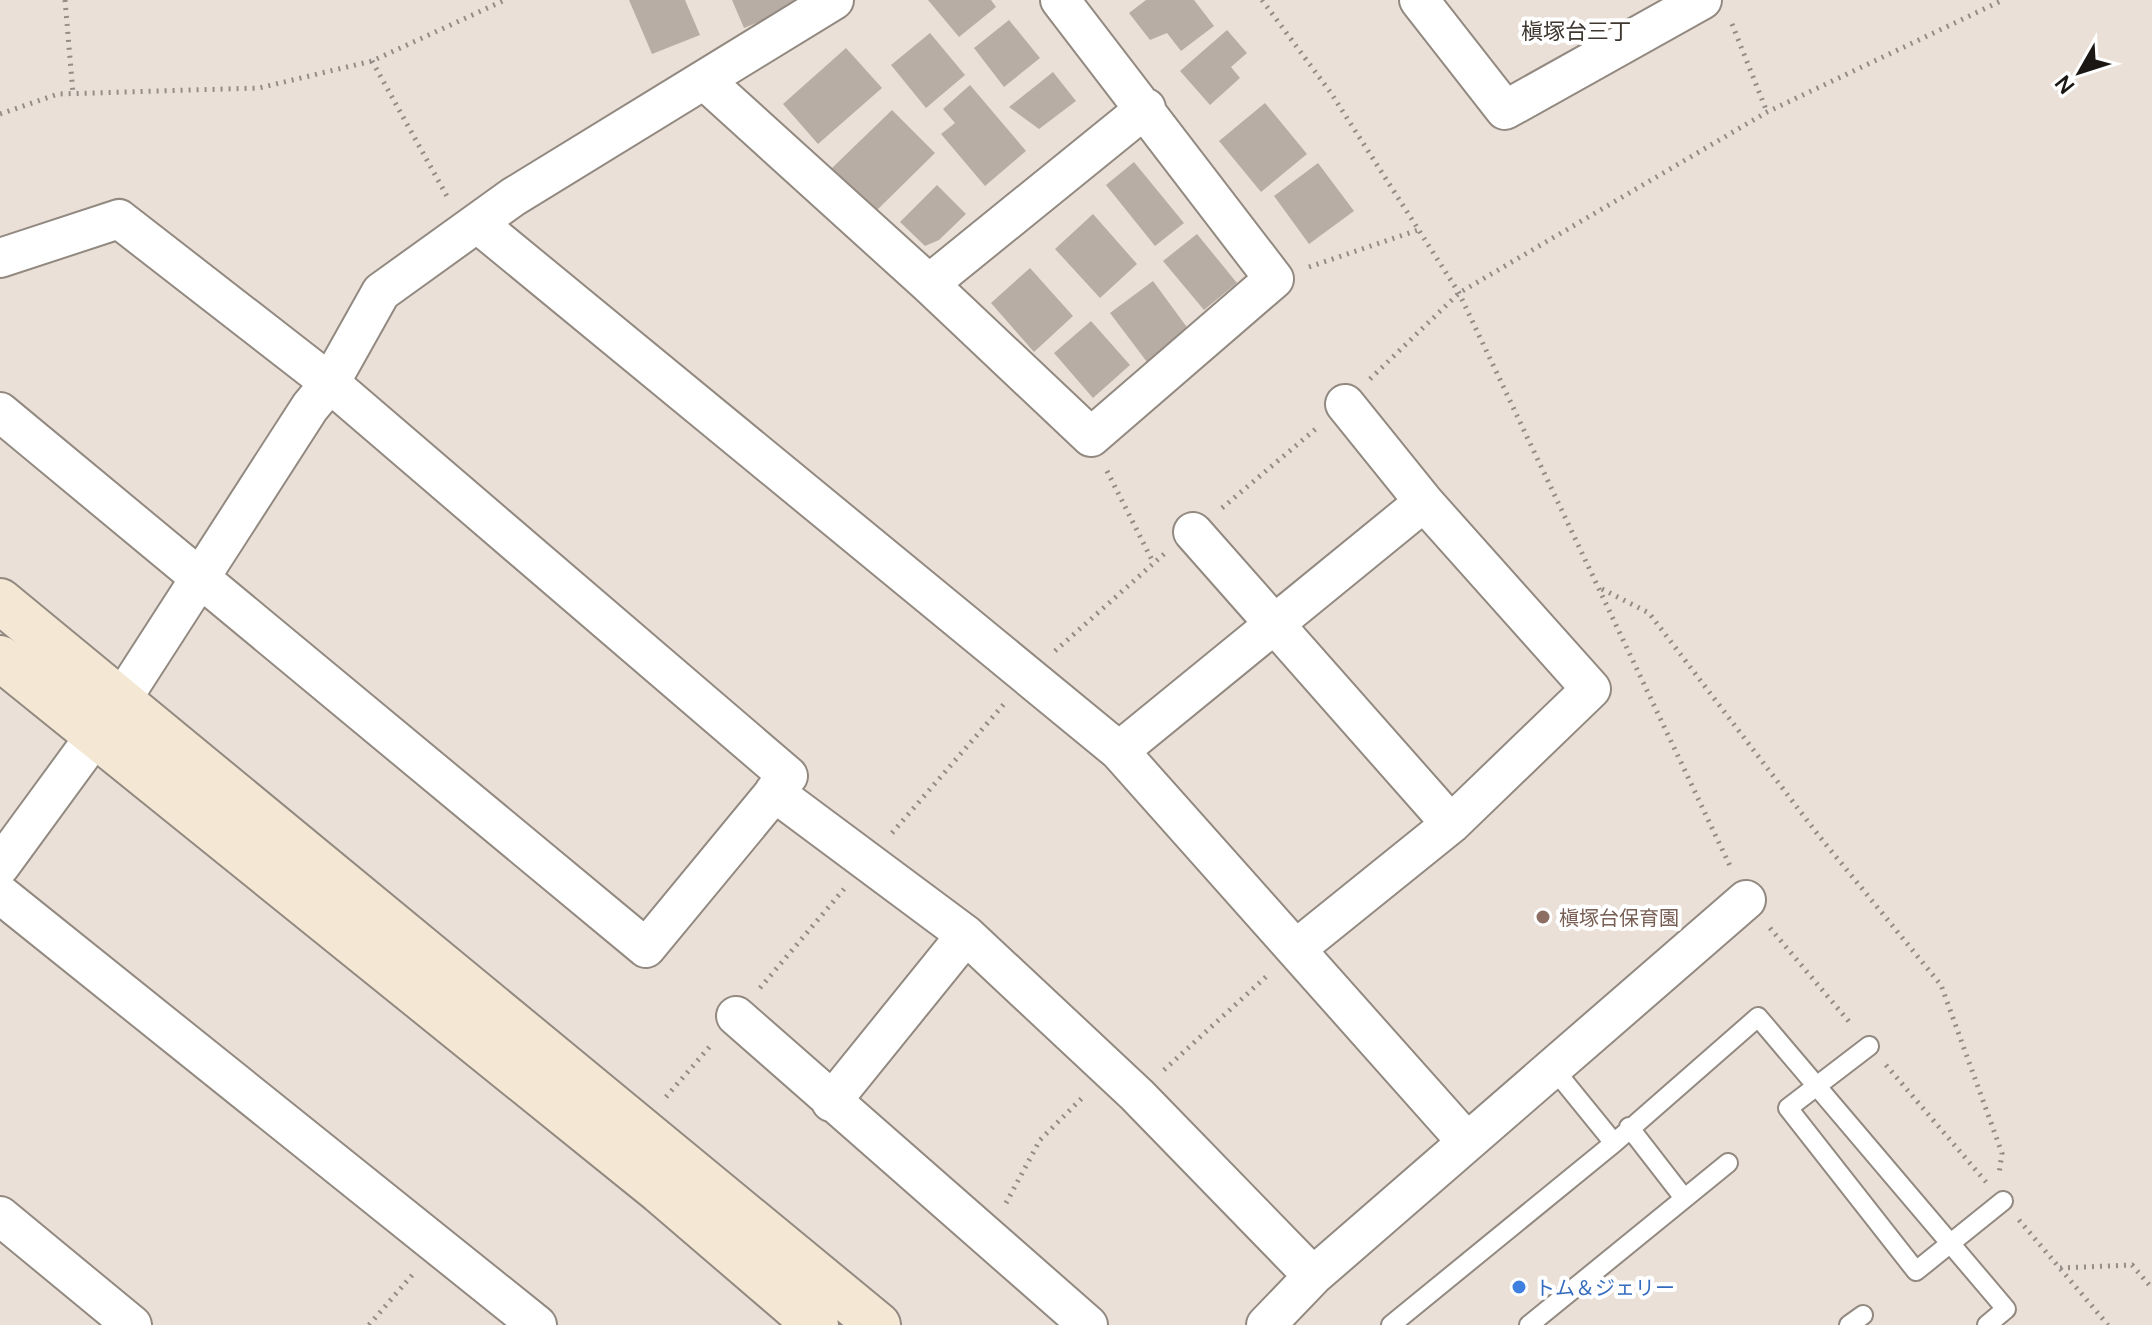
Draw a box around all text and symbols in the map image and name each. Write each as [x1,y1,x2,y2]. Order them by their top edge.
district label: 槇塚台三丁 [1521,16,1631,46]
north arrow [2040,32,2120,112]
text: N [2048,69,2081,100]
place label: 槇塚台保育園 [1559,904,1679,931]
marker: 槇塚台保育園 [1534,908,1552,926]
place label: トム＆ジェリー [1535,1274,1675,1301]
marker: トム＆ジェリー [1510,1278,1528,1296]

